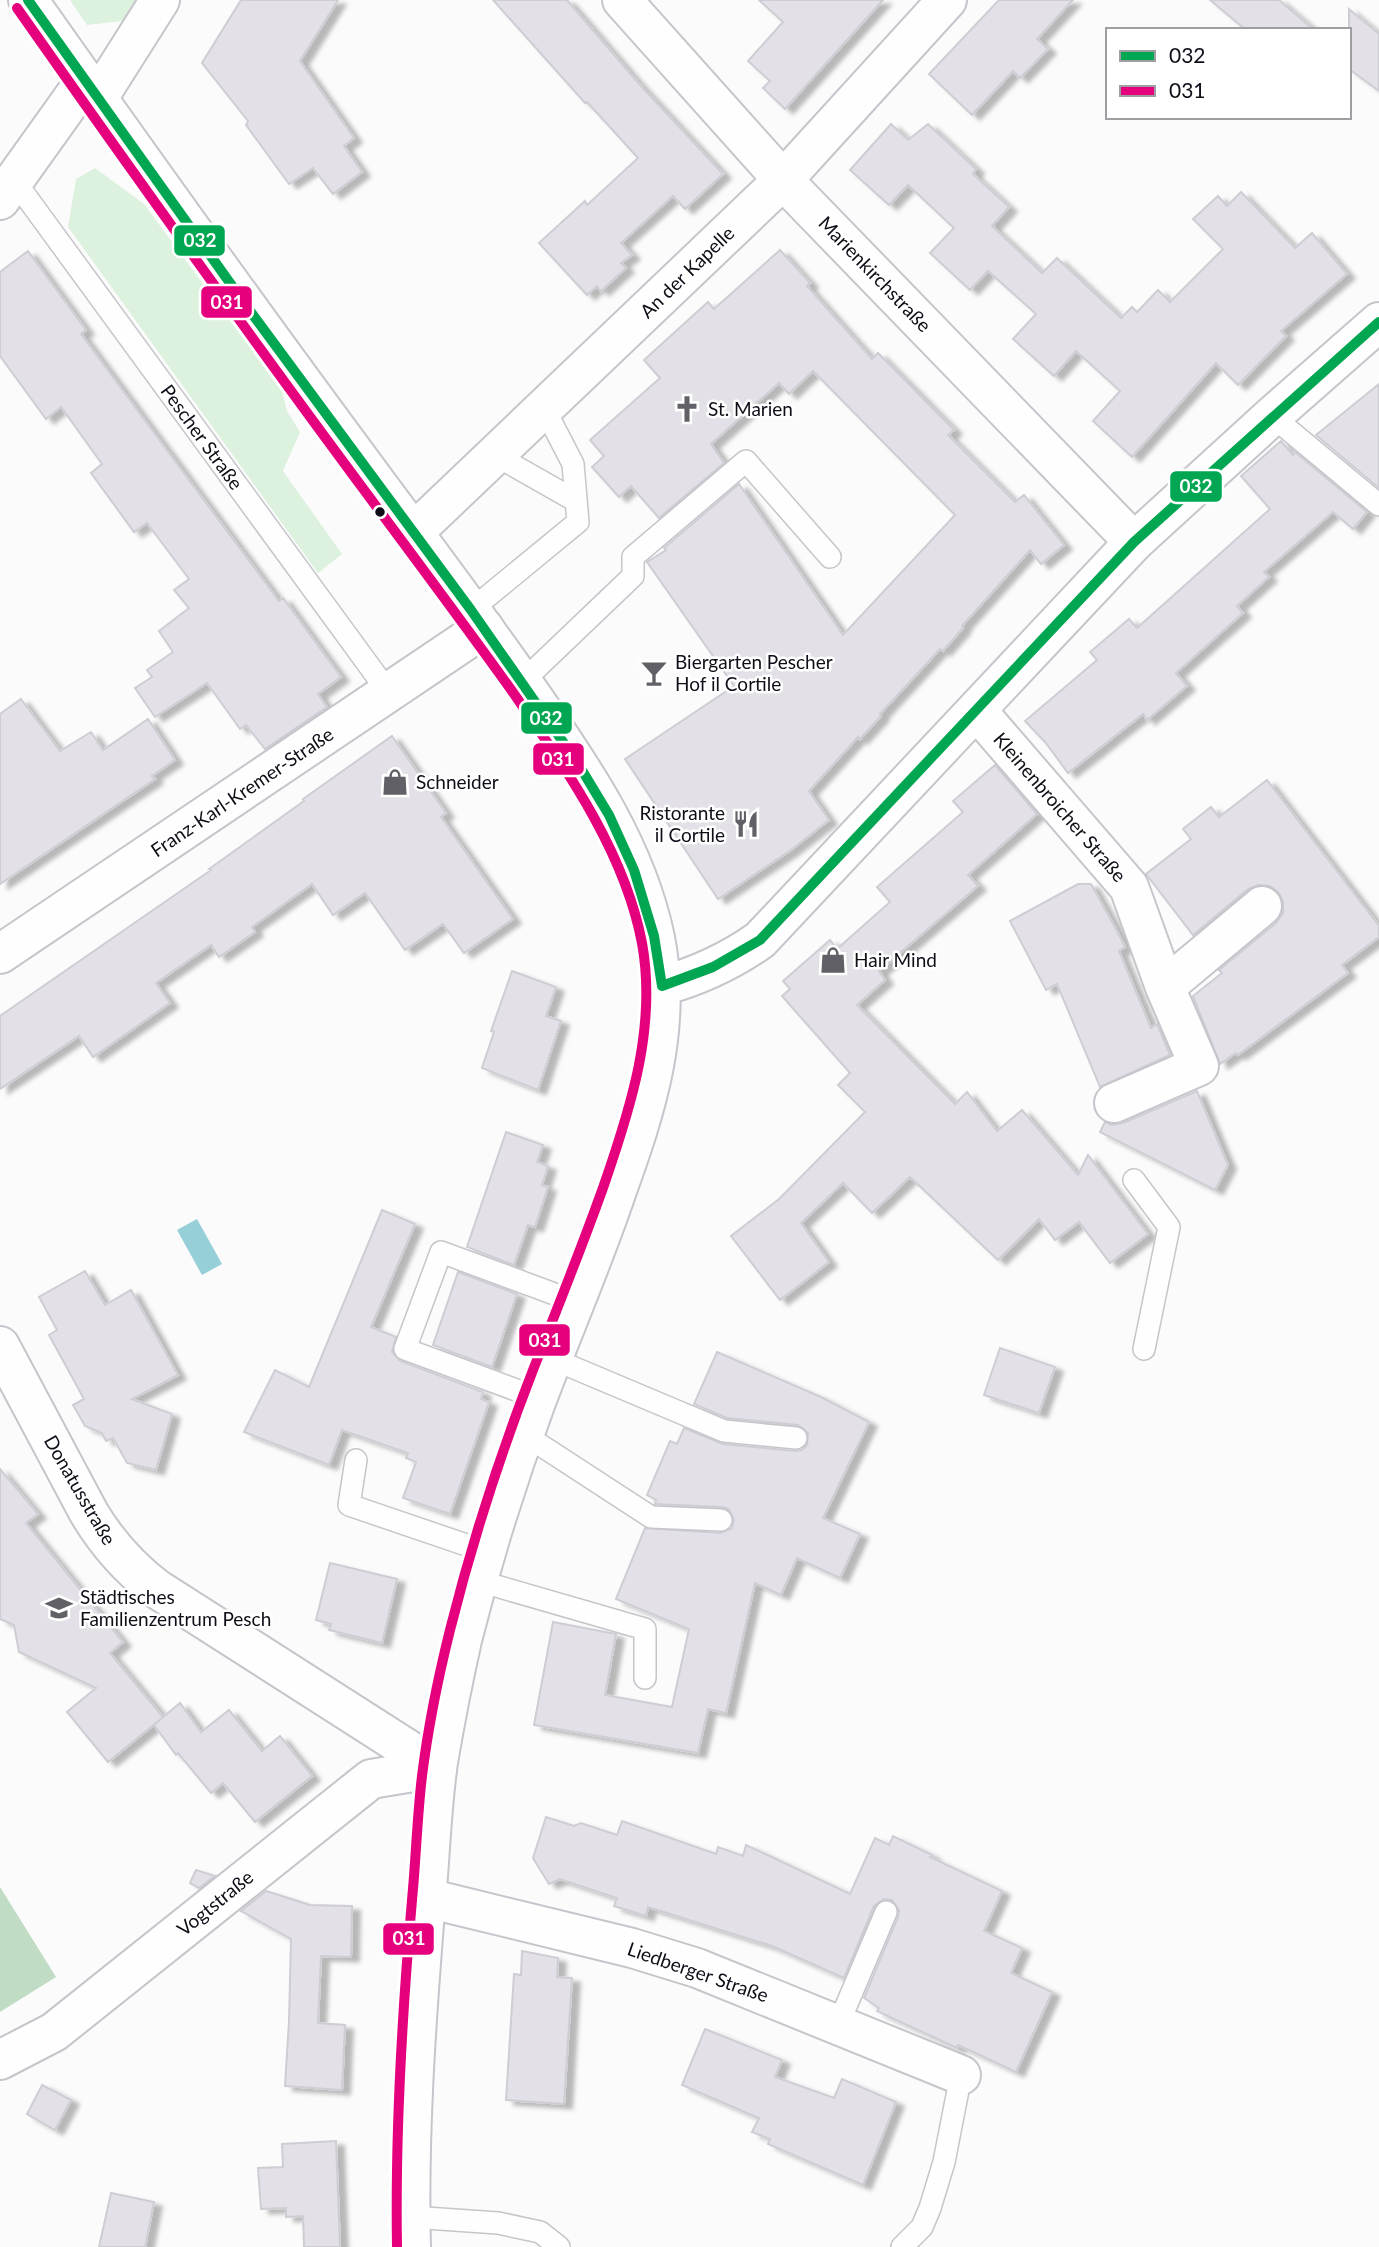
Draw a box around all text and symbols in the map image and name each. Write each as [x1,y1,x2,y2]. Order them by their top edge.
legend [1106,28,1351,119]
text: 032 [1169,42,1206,67]
text: 031 [1169,77,1206,102]
street label: Marienkirchstraße [814,211,936,336]
street label: An der Kapelle [635,221,739,322]
line badge: 032 [173,224,226,257]
text: 032 [183,228,217,251]
line badge: 031 [200,285,253,319]
text: 031 [210,290,244,313]
street label: Pescher Straße [157,380,248,494]
church icon: St. Marien [672,394,702,424]
place label: St. Marien [708,397,793,420]
line badge: 032 [1169,470,1223,503]
text: 032 [1179,474,1213,497]
unlabelled marker [373,505,387,519]
place label: Biergarten Pescher Hof il Cortile [675,650,833,695]
bar icon: Biergarten Pescher Hof il Cortile [639,658,669,688]
line badge: 032 [520,701,573,735]
text: 032 [529,706,563,729]
street label: Franz-Karl-Kremer-Straße [146,722,337,861]
street label: Kleinenbroicher Straße [989,727,1132,886]
line badge: 031 [532,742,585,776]
text: 031 [541,747,575,770]
shop icon: Schneider [380,767,410,797]
place label: Schneider [416,770,499,793]
place label: Ristorante il Cortile [639,801,725,846]
restaurant icon: Ristorante il Cortile [731,809,761,839]
shop icon: Hair Mind [818,945,848,975]
place label: Hair Mind [854,948,937,971]
line badge: 031 [518,1323,571,1357]
text: 031 [528,1328,562,1351]
street label: Donatusstraße [40,1431,121,1549]
place label: Städtisches Familienzentrum Pesch [80,1585,271,1630]
school or university icon: Städtisches Familienzentrum Pesch [44,1593,74,1623]
street label: Vogtstraße [172,1865,257,1940]
line badge: 031 [382,1922,435,1956]
text: 031 [392,1926,426,1949]
street label: Liedberger Straße [625,1937,772,2006]

